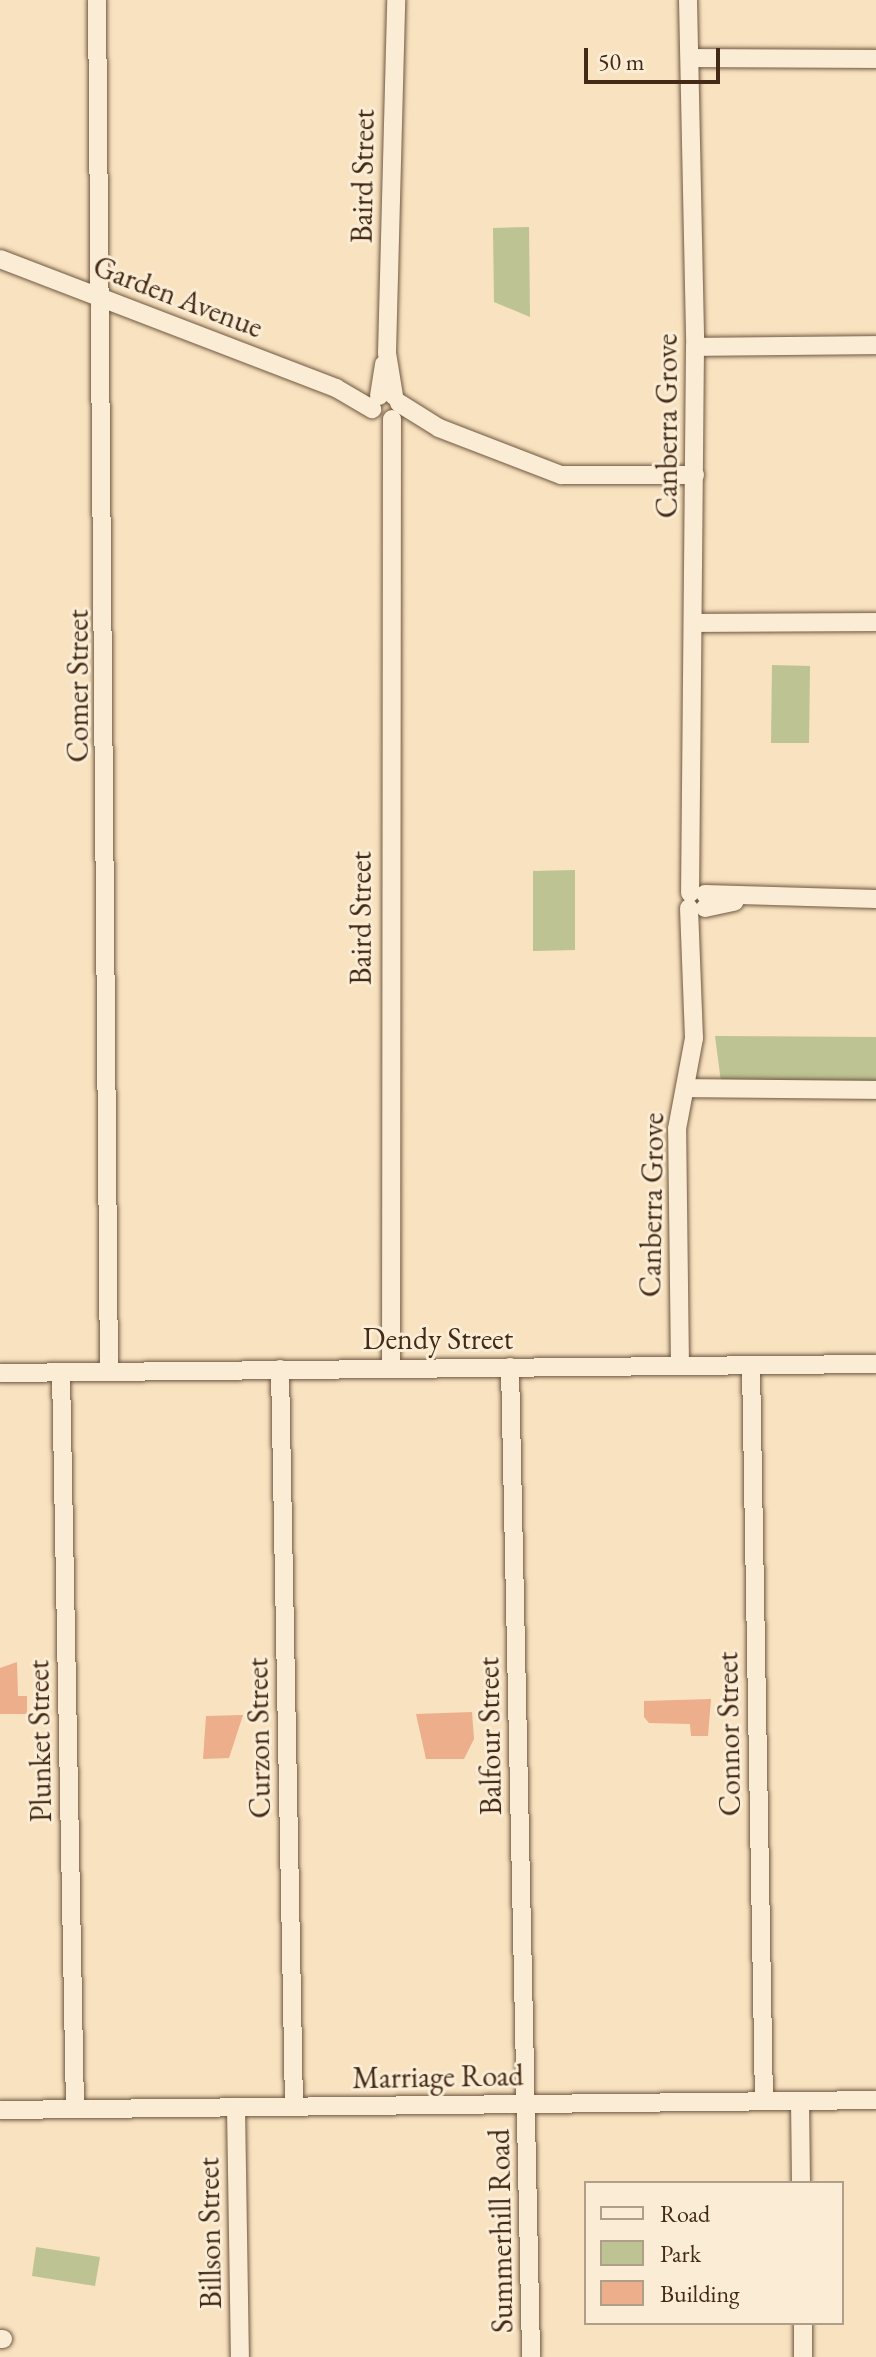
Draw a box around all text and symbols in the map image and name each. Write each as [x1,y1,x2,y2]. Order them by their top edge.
scale bar [588,32,724,82]
text: 50 m [598,46,645,77]
street label: Baird Street [344,109,382,243]
street label: Garden Avenue [88,248,268,346]
street label: Canberra Grove [649,334,685,518]
street label: Comer Street [60,609,96,763]
street label: Baird Street [343,851,379,985]
street label: Canberra Grove [632,1112,672,1298]
street label: Dendy Street [363,1321,513,1357]
street label: Connor Street [710,1651,748,1817]
street label: Curzon Street [240,1657,278,1819]
street label: Balfour Street [471,1657,509,1815]
street label: Plunket Street [21,1659,59,1823]
street label: Marriage Road [352,2058,524,2096]
street label: Summerhill Road [481,2129,521,2333]
street label: Billson Street [191,2157,229,2309]
legend [584,2181,844,2325]
text: Road [660,2198,710,2229]
text: Park [660,2238,701,2269]
text: Building [660,2278,740,2309]

